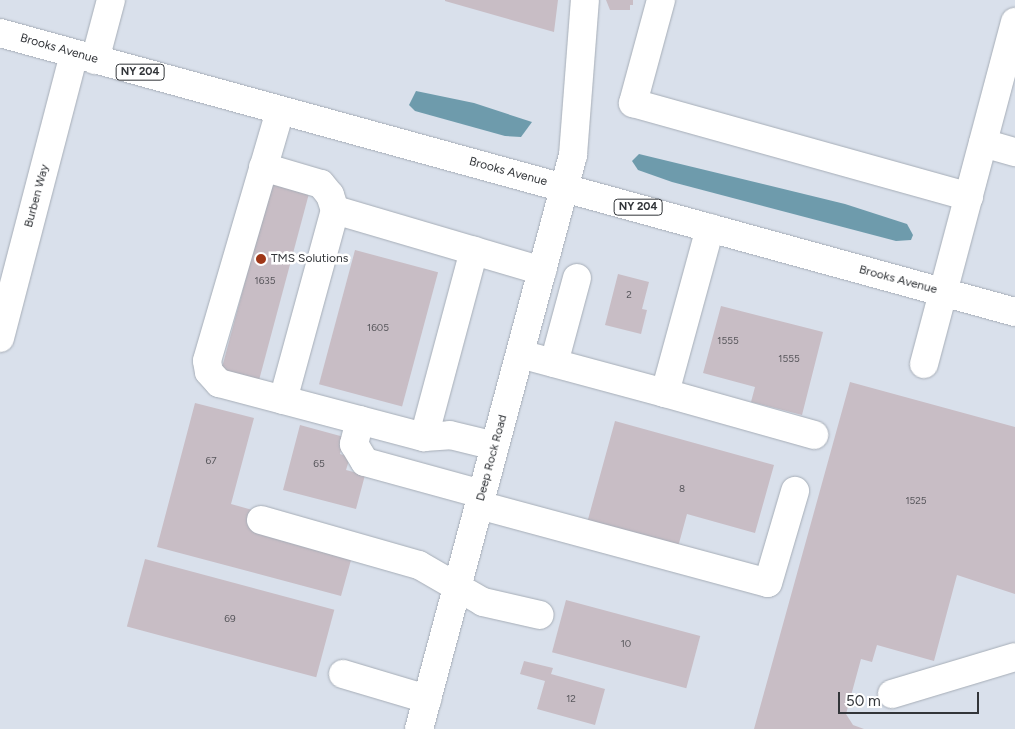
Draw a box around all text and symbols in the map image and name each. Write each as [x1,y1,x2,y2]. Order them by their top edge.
street label: Brooks Avenue [18,31,100,67]
road number: NY 204 [115,64,165,80]
street label: Brooks Avenue [467,155,549,189]
street label: Burben Way [22,163,52,229]
road number: NY 204 [613,198,663,216]
place label: TMS Solutions [271,252,348,266]
marker: TMS Solutions [255,253,267,265]
street label: Brooks Avenue [857,263,939,297]
house number: 1635 [255,275,275,287]
house number: 2 [626,289,632,301]
house number: 1605 [367,322,389,334]
house number: 1555 [717,335,739,347]
house number: 1555 [778,353,800,365]
street label: Deep Rock Road [474,413,510,503]
house number: 67 [205,455,217,467]
house number: 65 [313,458,325,470]
house number: 8 [679,483,685,495]
house number: 1525 [905,495,927,507]
house number: 69 [224,613,236,625]
house number: 10 [621,638,631,650]
scale bar [840,682,981,714]
text: 50 m [846,692,881,710]
house number: 12 [566,693,576,705]

